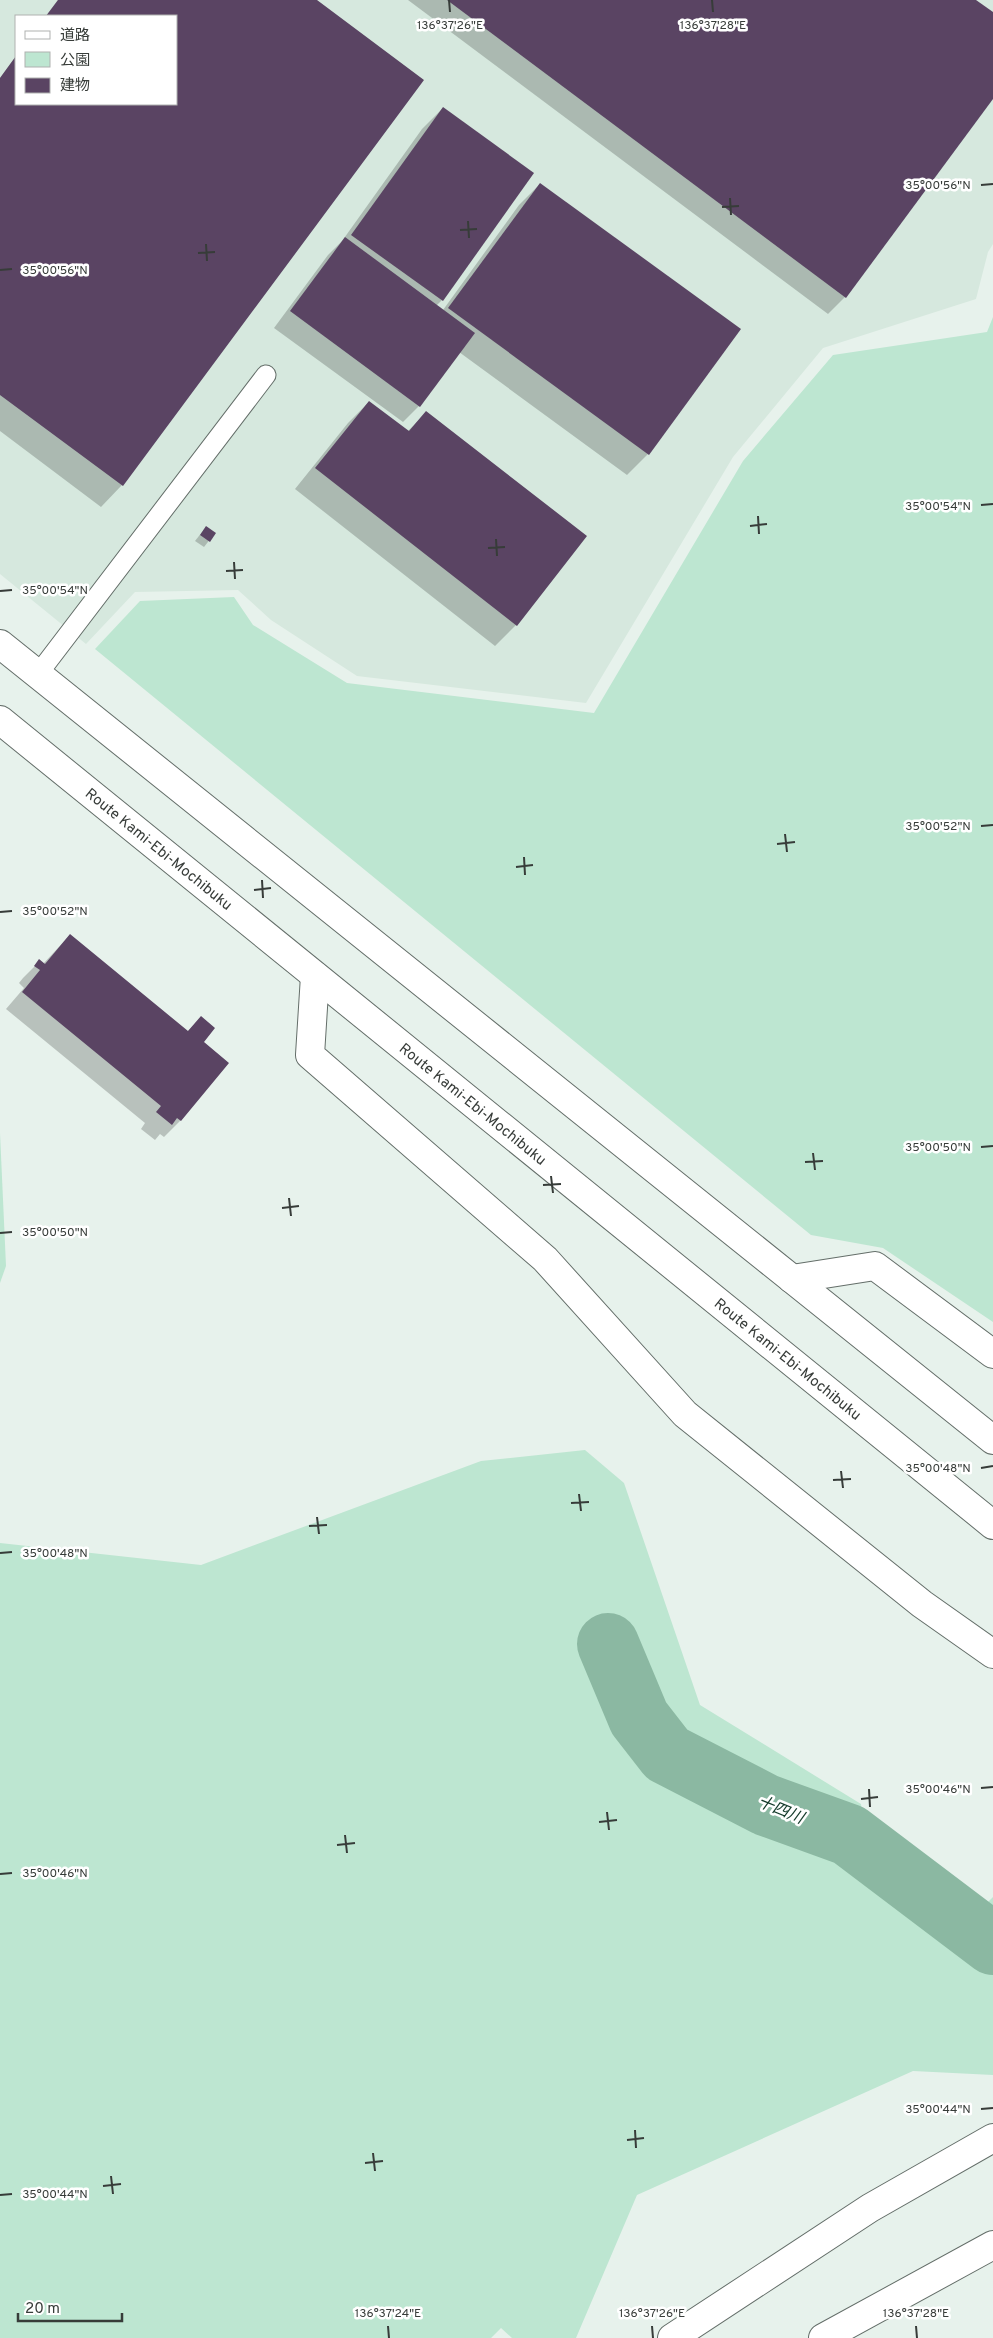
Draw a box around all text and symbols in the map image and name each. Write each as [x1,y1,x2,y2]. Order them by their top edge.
legend [15,15,178,105]
text: 136°37'26"E [417,18,483,34]
text: 136°37'28"E [680,18,746,34]
text: 道路 [60,27,90,46]
text: 公園 [60,52,90,71]
text: 建物 [60,77,90,96]
text: 35°00'56"N [905,178,971,194]
text: 35°00'56"N [22,263,88,279]
text: 35°00'54"N [905,499,971,515]
text: 35°00'54"N [22,583,88,599]
street label: Route Kami-Ebi-Mochibuku [81,785,236,916]
text: 35°00'52"N [905,819,971,835]
text: 35°00'52"N [22,904,88,920]
street label: Route Kami-Ebi-Mochibuku [395,1040,550,1171]
text: 35°00'50"N [905,1140,971,1156]
text: 35°00'50"N [22,1225,88,1241]
street label: Route Kami-Ebi-Mochibuku [710,1295,865,1426]
text: 35°00'48"N [905,1461,971,1477]
text: 35°00'48"N [22,1546,88,1562]
text: 35°00'46"N [905,1782,971,1798]
water label: 十四川 [754,1793,808,1830]
text: 35°00'46"N [22,1866,88,1882]
text: 35°00'44"N [905,2102,971,2118]
text: 35°00'44"N [22,2187,88,2203]
scale bar [18,2290,121,2322]
text: 20 m [25,2300,60,2319]
text: 136°37'24"E [355,2306,421,2322]
text: 136°37'26"E [619,2306,685,2322]
text: 136°37'28"E [883,2306,949,2322]

